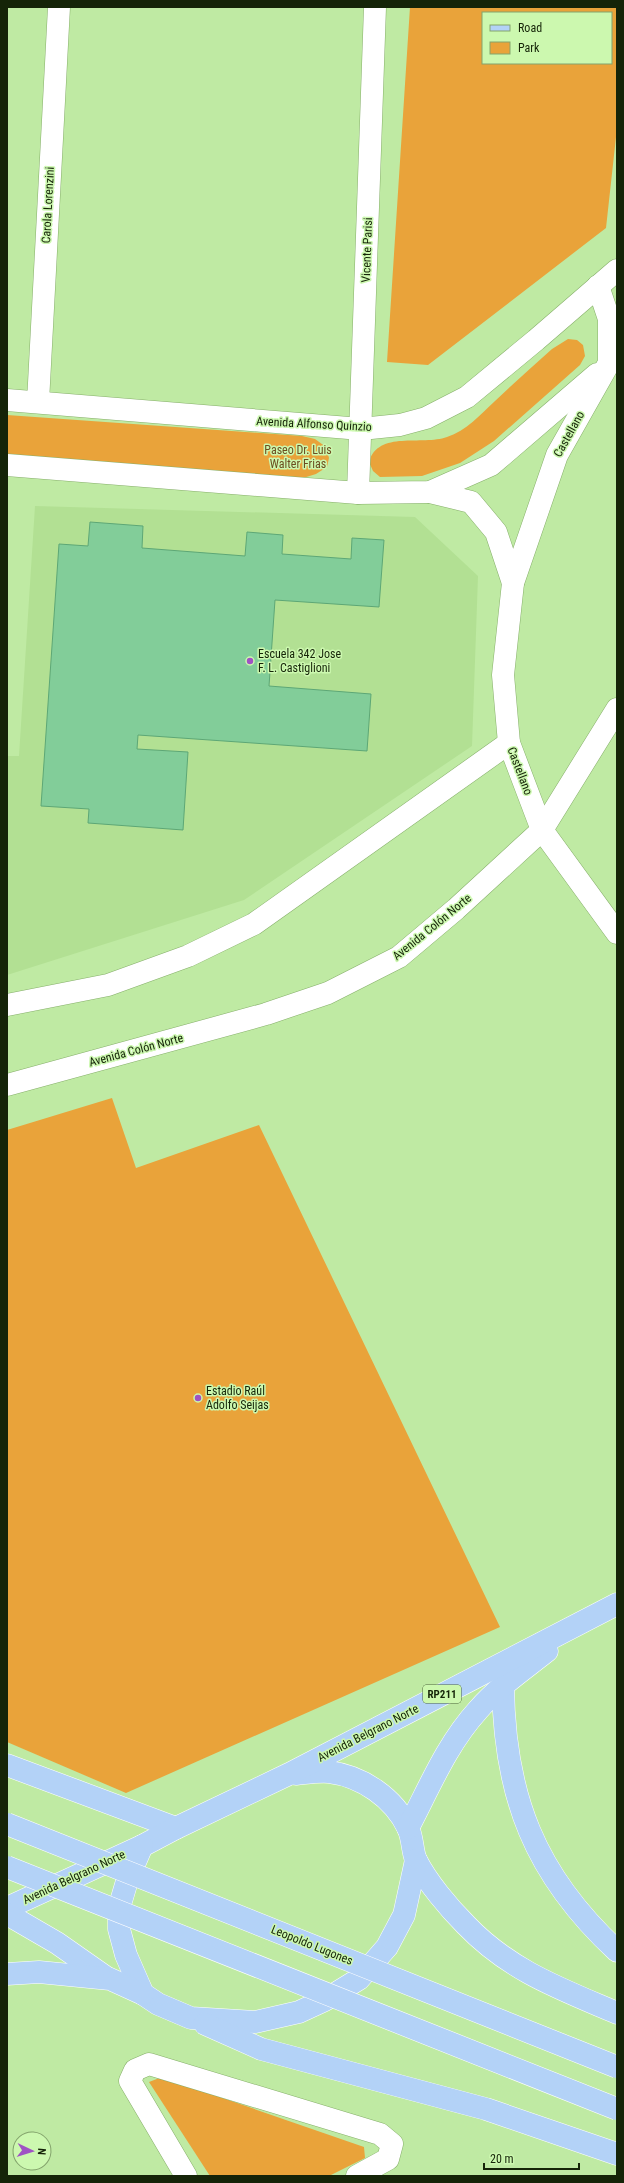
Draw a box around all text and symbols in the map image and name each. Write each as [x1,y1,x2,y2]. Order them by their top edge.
legend [482,12,612,64]
text: Road [518,21,542,35]
text: Park [518,41,540,55]
street label: Carola Lorenzini [39,166,57,244]
street label: Vicente Parisi [359,217,375,283]
street label: Castellano [551,409,587,459]
street label: Avenida Alfonso Quinzio [256,414,372,434]
park label: Paseo Dr. Luis Walter Frias [264,443,332,471]
place label: Escuela 342 Jose F. L. Castiglioni [258,647,341,675]
marker: Escuela 342 Jose F. L. Castiglioni [245,656,255,666]
street label: Castellano [504,745,536,797]
street label: Avenida Colón Norte [390,891,474,963]
street label: Avenida Colón Norte [87,1031,185,1069]
place label: Estadio Raúl Adolfo Seijas [206,1384,269,1412]
marker: Estadio Raúl Adolfo Seijas [193,1393,203,1403]
road number: RP211 [423,1685,461,1703]
street label: Avenida Belgrano Norte [315,1701,421,1765]
street label: Avenida Belgrano Norte [21,1847,128,1907]
street label: Leopoldo Lugones [269,1922,355,1968]
north arrow [12,2131,52,2171]
scale bar [484,2145,579,2171]
text: N [35,2148,48,2156]
text: 20 m [490,2152,514,2166]

